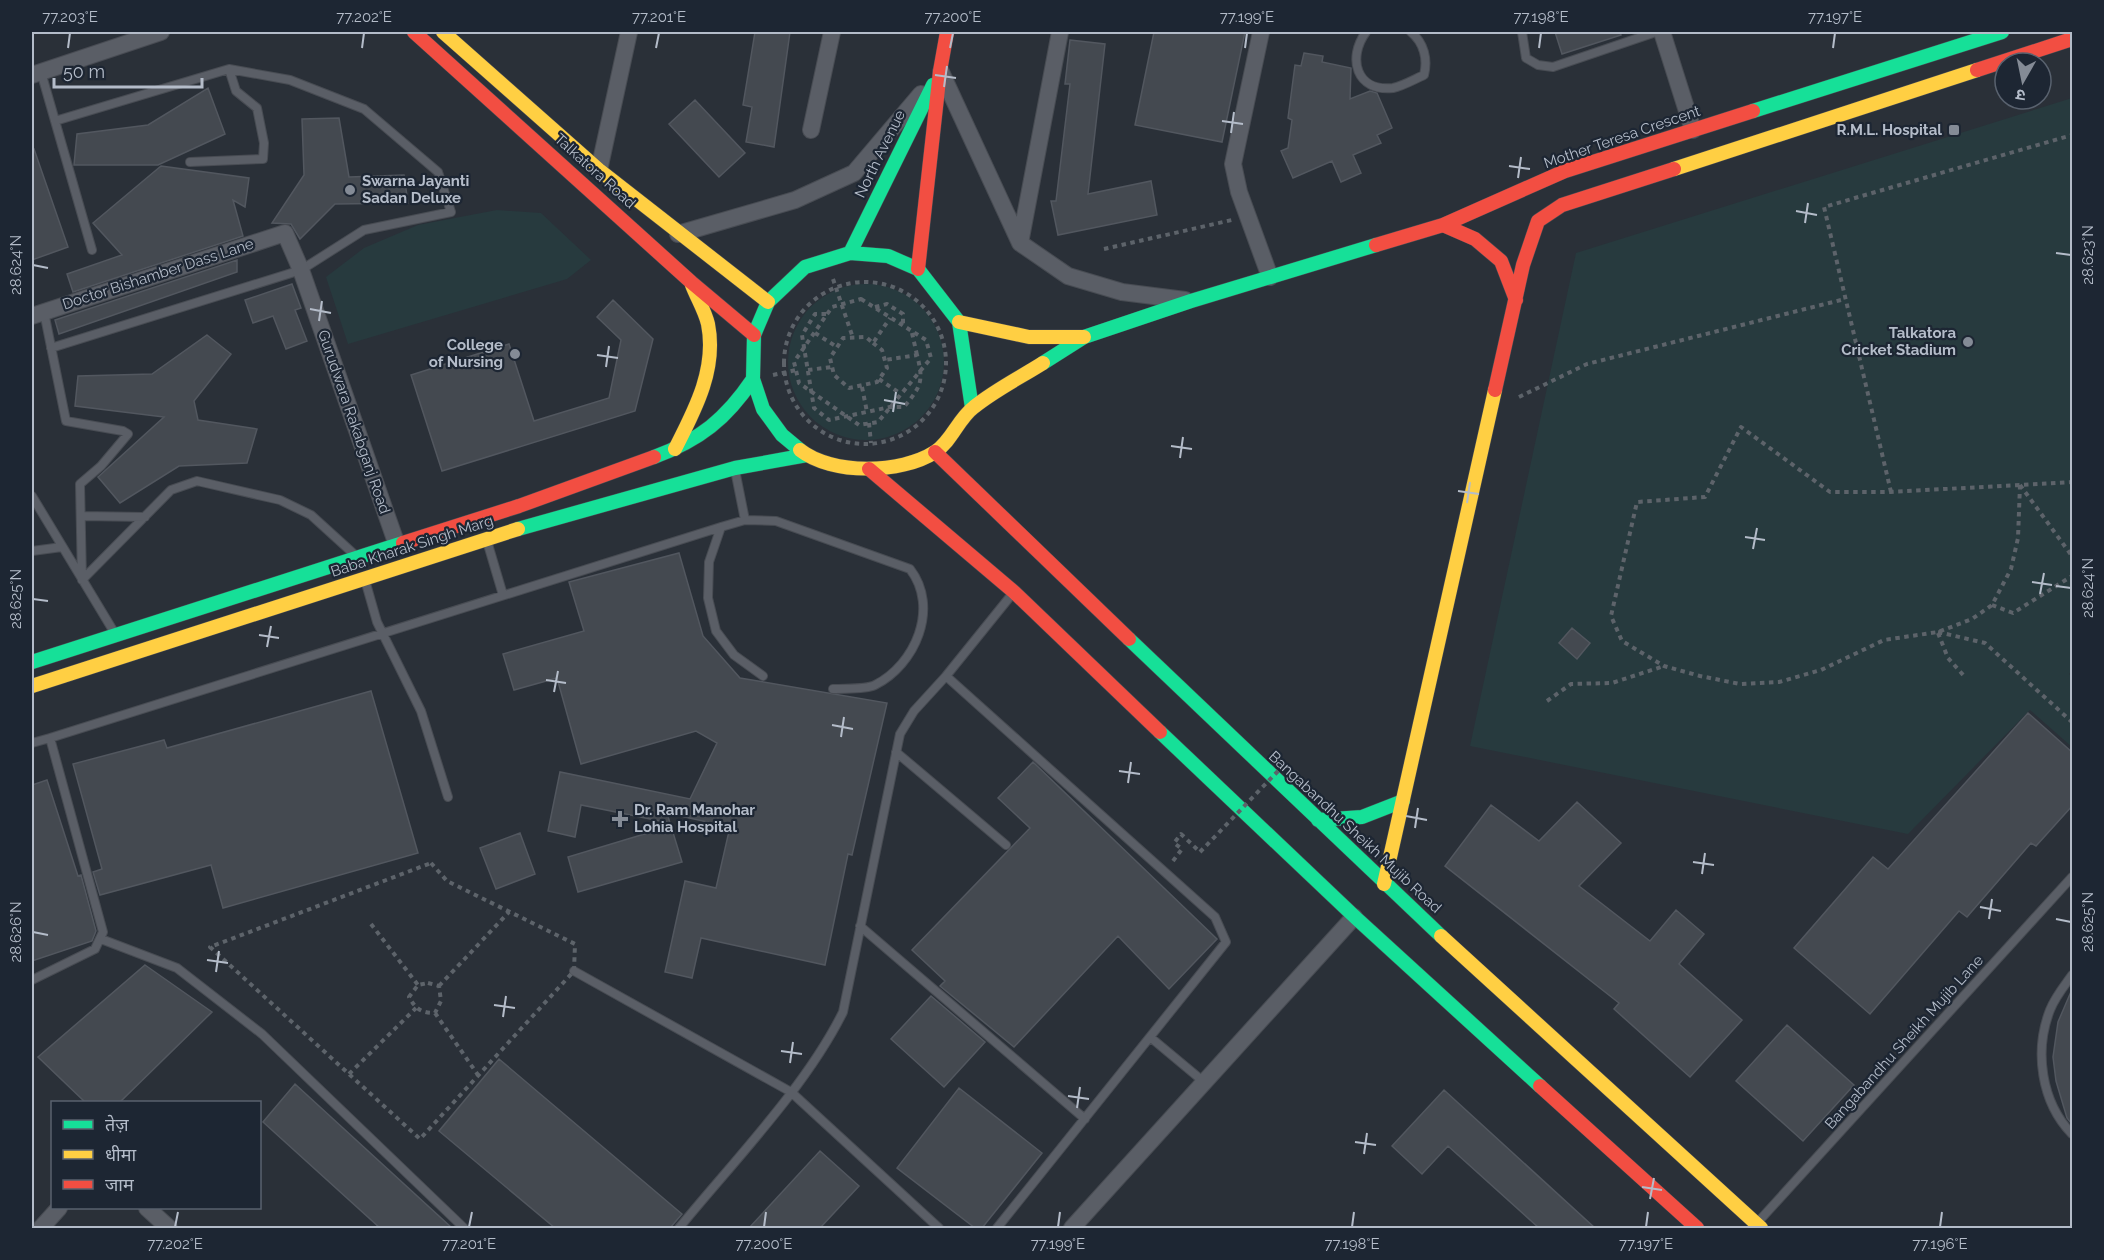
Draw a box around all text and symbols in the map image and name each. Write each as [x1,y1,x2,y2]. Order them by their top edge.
text: 77.203°E [42,8,98,26]
text: 77.202°E [336,8,392,26]
text: 77.201°E [632,8,686,26]
text: 77.200°E [925,8,981,26]
text: 77.199°E [1220,8,1274,26]
text: 77.198°E [1513,8,1569,26]
text: 77.197°E [1808,8,1862,26]
scale bar [54,51,202,89]
north arrow [1993,51,2053,111]
text: 50 m [63,61,105,82]
text: उ [2014,85,2027,105]
street label: Mother Teresa Crescent [1541,102,1703,172]
street label: North Avenue [851,107,909,201]
place label: R.M.L. Hospital [1837,121,1942,139]
marker: R.M.L. Hospital [1947,123,1961,137]
street label: Talkatora Road [551,130,639,212]
place label: Swarna Jayanti Sadan Deluxe [362,172,469,207]
marker: Swarna Jayanti Sadan Deluxe [343,183,357,197]
text: 28.623°N [2079,225,2097,285]
street label: Doctor Bishamber Dass Lane [60,234,256,313]
text: 28.624°N [7,235,25,295]
place label: Talkatora Cricket Stadium [1841,324,1956,359]
street label: Gurudwara Rakabganj Road [314,328,394,516]
marker: Talkatora Cricket Stadium [1961,335,1975,349]
place label: College of Nursing [429,336,503,371]
marker: College of Nursing [508,347,522,361]
street label: Baba Kharak Singh Marg [329,511,495,581]
text: 28.624°N [2079,558,2097,618]
text: 28.625°N [7,569,25,629]
street label: Bangabandhu Sheikh Mujib Road [1265,747,1445,917]
place label: Dr. Ram Manohar Lohia Hospital [634,801,755,836]
marker: Dr. Ram Manohar Lohia Hospital [611,810,629,828]
text: 28.625°N [2079,892,2097,952]
text: 28.626°N [7,901,25,963]
street label: Bangabandhu Sheikh Mujib Lane [1821,951,1987,1133]
legend [51,1101,261,1209]
text: तेज़ [105,1114,129,1135]
text: धीमा [105,1144,136,1165]
text: जाम [105,1174,135,1195]
text: 77.202°E [147,1235,203,1253]
text: 77.201°E [442,1235,496,1253]
text: 77.200°E [736,1235,792,1253]
text: 77.199°E [1031,1235,1085,1253]
text: 77.198°E [1324,1235,1380,1253]
text: 77.197°E [1619,1235,1673,1253]
text: 77.196°E [1912,1235,1968,1253]

